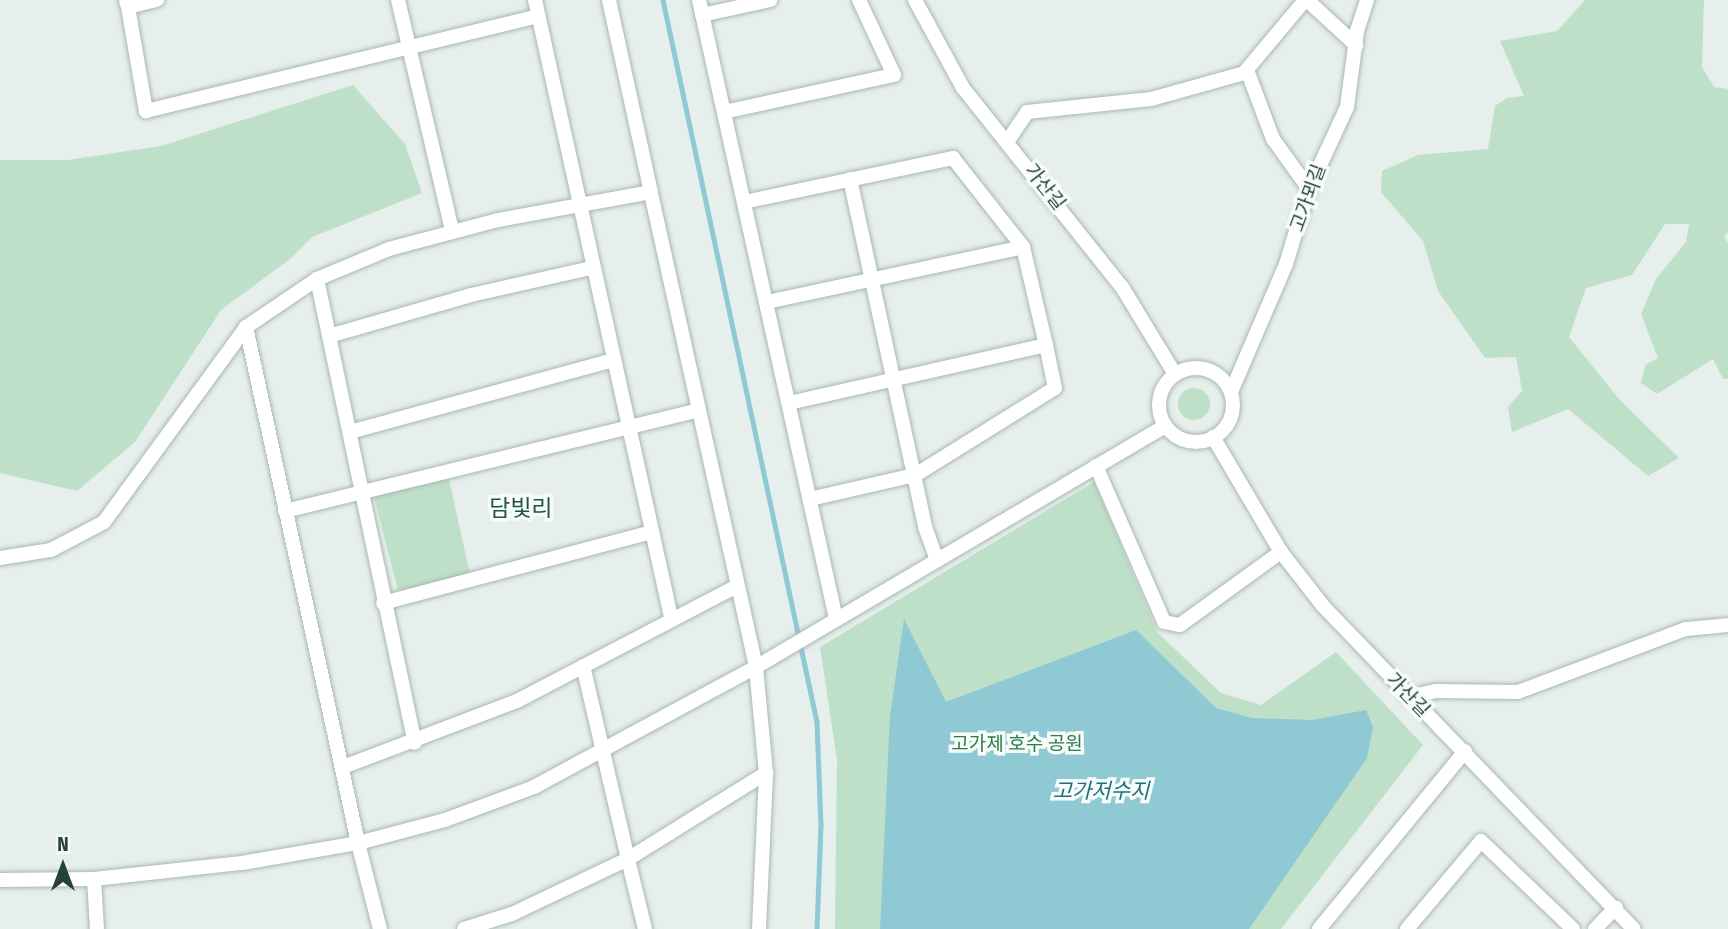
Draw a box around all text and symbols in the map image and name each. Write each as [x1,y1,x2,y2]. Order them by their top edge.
street label: 가산길 [1020,159,1070,215]
street label: 고가뫼길 [1285,161,1331,235]
district label: 담빛리 [489,494,553,522]
street label: 가산길 [1382,668,1434,722]
park label: 고가제 호수 공원 [951,733,1083,755]
water label: 고가저수지 [1053,778,1149,804]
north arrow [28,831,98,901]
text: N [57,833,69,856]

